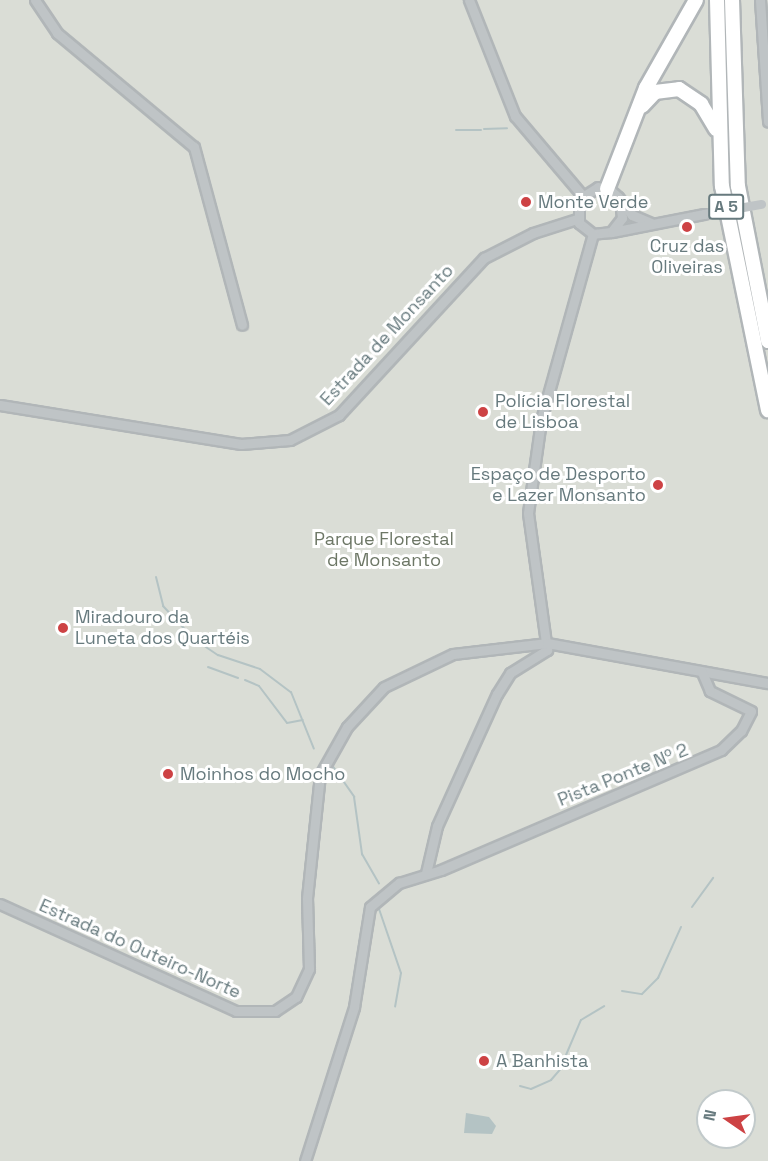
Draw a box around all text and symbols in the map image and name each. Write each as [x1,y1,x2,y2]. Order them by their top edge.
place label: Monte Verde [538,191,649,213]
road number: A 5 [708,194,744,220]
marker: Monte Verde [519,195,533,209]
marker: Cruz das Oliveiras [680,220,694,234]
place label: Cruz das Oliveiras [650,236,724,278]
street label: Estrada de Monsanto [316,260,458,410]
place label: Polícia Florestal de Lisboa [495,391,630,434]
marker: Polícia Florestal de Lisboa [476,405,490,419]
place label: Espaço de Desporto e Lazer Monsanto [471,464,646,506]
marker: Espaço de Desporto e Lazer Monsanto [651,478,665,492]
park label: Parque Florestal de Monsanto [314,529,454,572]
place label: Miradouro da Luneta dos Quartéis [75,607,250,650]
marker: Miradouro da Luneta dos Quartéis [56,621,70,635]
street label: Pista Ponte Nº 2 [555,739,691,811]
place label: Moinhos do Mocho [180,763,345,785]
marker: Moinhos do Mocho [161,767,175,781]
street label: Estrada do Outeiro-Norte [36,895,244,1003]
place label: A Banhista [496,1050,589,1072]
marker: A Banhista [477,1054,491,1068]
north arrow [696,1089,756,1149]
text: N [698,1108,721,1123]

